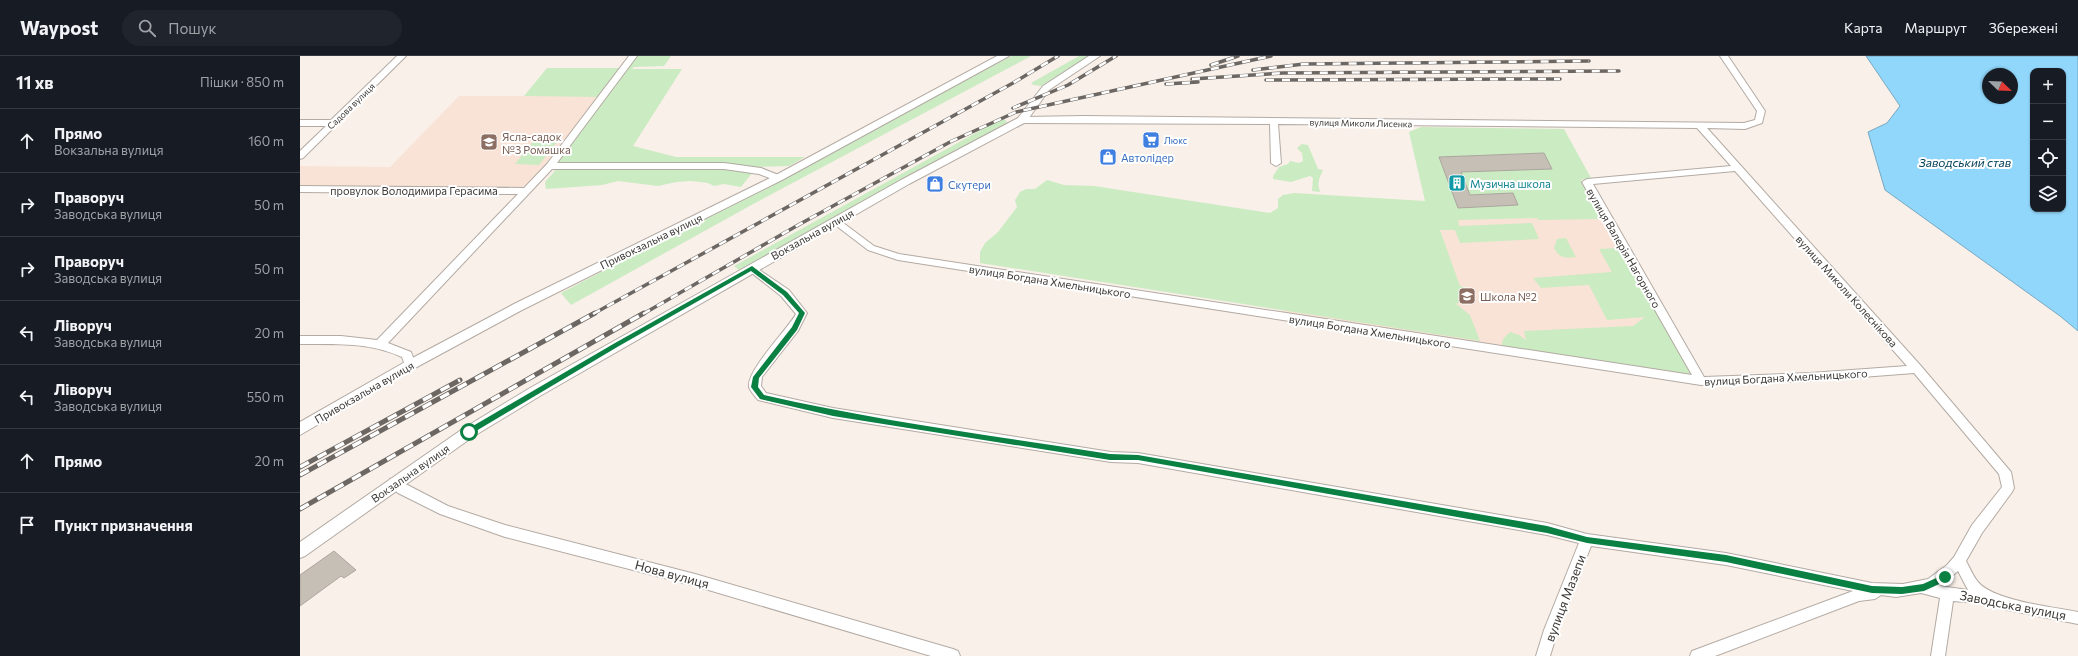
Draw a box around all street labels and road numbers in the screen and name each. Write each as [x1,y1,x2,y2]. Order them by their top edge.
street label: Садова вулиця [325,80,377,132]
street label: вулиця Миколи Лисенка [1310,117,1413,129]
street label: провулок Володимира Герасима [330,184,498,197]
street label: вулиця Валерія Нагорного [1584,186,1664,311]
street label: Вокзальна вулиця [768,206,856,262]
street label: Привокзальна вулиця [598,211,704,271]
street label: вулиця Миколи Колеснікова [1793,232,1901,350]
street label: вулиця Богдана Хмельницького [968,262,1132,300]
street label: вулиця Богдана Хмельницького [1288,312,1452,350]
street label: Привокзальна вулиця [312,358,416,426]
street label: вулиця Богдана Хмельницького [1704,366,1868,388]
street label: Вокзальна вулиця [368,441,452,505]
street label: вулиця Мазепи [1541,552,1589,644]
street label: Нова вулиця [633,556,711,592]
street label: Заводська вулиця [1958,587,2068,623]

